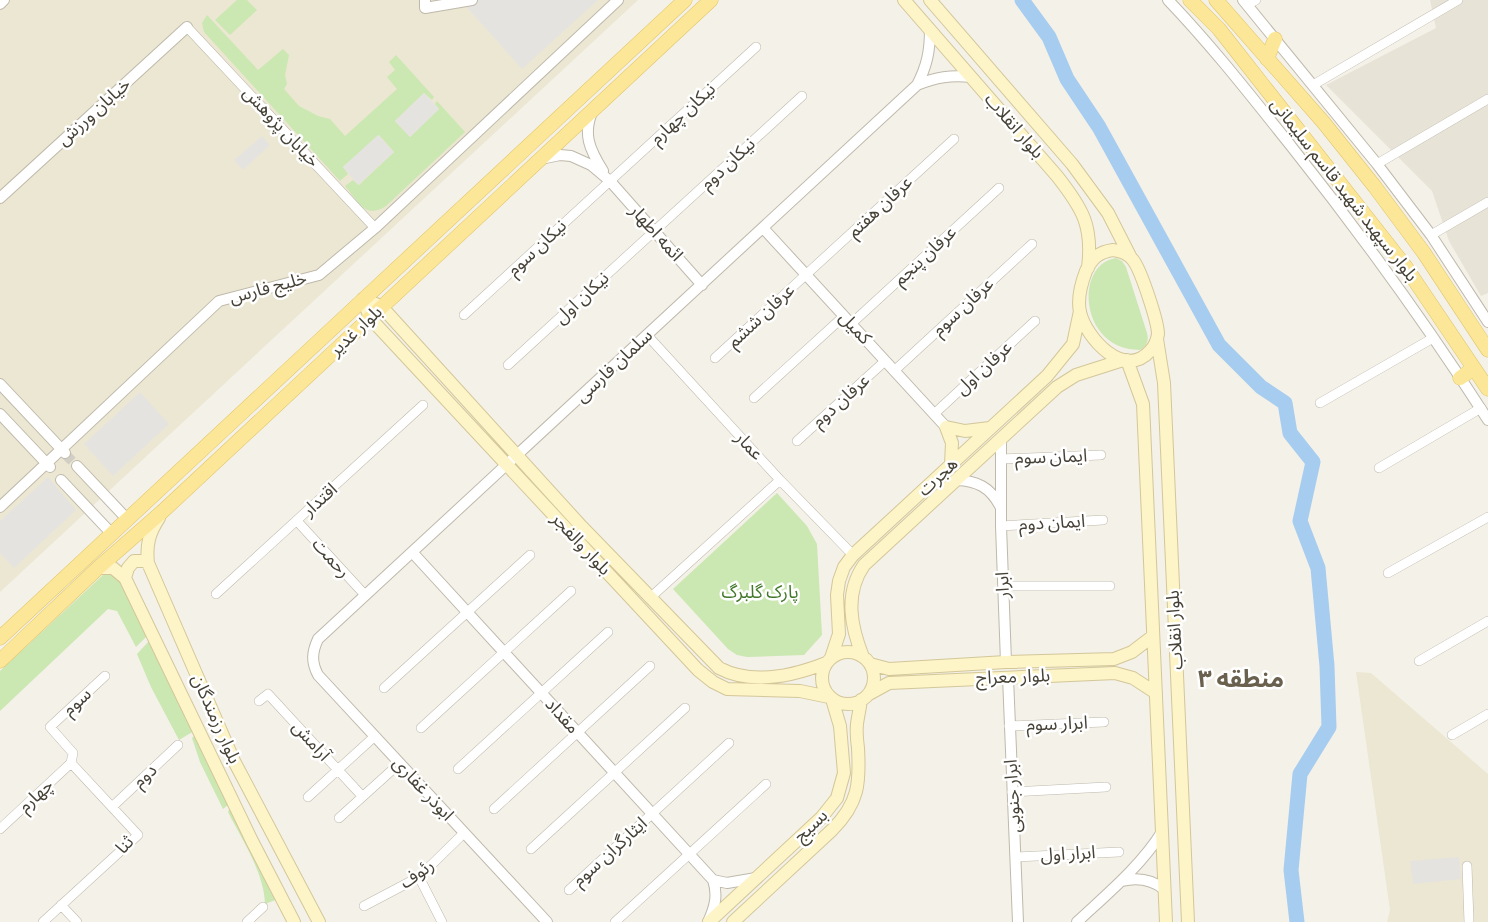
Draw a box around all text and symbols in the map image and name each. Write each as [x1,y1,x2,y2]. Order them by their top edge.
street label: خیابان ورزش [52,72,136,152]
street label: نیکان چهارم [645,77,722,152]
street label: خیابان پژوهش [237,81,325,173]
street label: بلوار انقلاب [978,88,1050,164]
street label: بلوار سپهبد شهید قاسم سلیمانی [1264,93,1424,287]
street label: نیکان دوم [695,132,762,197]
street label: عرفان هفتم [842,170,918,244]
street label: ائمه اطهار [623,198,688,267]
street label: نیکان سوم [502,214,573,283]
street label: عرفان پنجم [888,220,962,292]
street label: خلیج فارس [227,266,309,310]
street label: نیکان اول [549,266,615,330]
street label: عرفان سوم [927,272,1000,343]
street label: عرفان ششم [722,278,800,354]
street label: بلوار غدیر [323,300,388,363]
street label: کمیل [833,306,877,351]
street label: سلمان فارسی [570,324,658,408]
street label: عرفان اول [950,335,1018,401]
street label: عرفان دوم [807,368,876,435]
street label: عمار [728,425,769,466]
street label: ایمان سوم [1014,443,1088,472]
street label: هجرت [912,452,964,502]
street label: اقتدار [296,477,343,523]
street label: بلوار والفجر [545,506,617,581]
street label: ایمان دوم [1018,509,1086,538]
street label: رحمت [306,532,356,584]
street label: ابرار [990,571,1016,600]
park label: پارک گلبرگ [721,580,799,605]
street label: بلوار انقلاب [1160,589,1190,671]
district label: منطقه ۳ [1198,662,1284,697]
street label: بلوار معراج [975,663,1051,691]
street label: بلوار رزمندگان [185,670,247,768]
street label: سوم [57,682,98,723]
street label: مقداد [539,692,585,740]
street label: ابرار سوم [1026,710,1088,739]
street label: آرامش [286,715,336,767]
street label: ابوذر غفاری [387,751,459,827]
street label: دوم [127,758,163,795]
street label: ابرار جنوبی [999,759,1027,833]
street label: چهارم [13,773,60,819]
street label: بسیج [788,804,834,848]
street label: ایثارگران سوم [567,812,654,893]
street label: ثنا [110,830,140,860]
street label: ابرار اول [1040,840,1096,868]
street label: رئوف [395,853,439,895]

